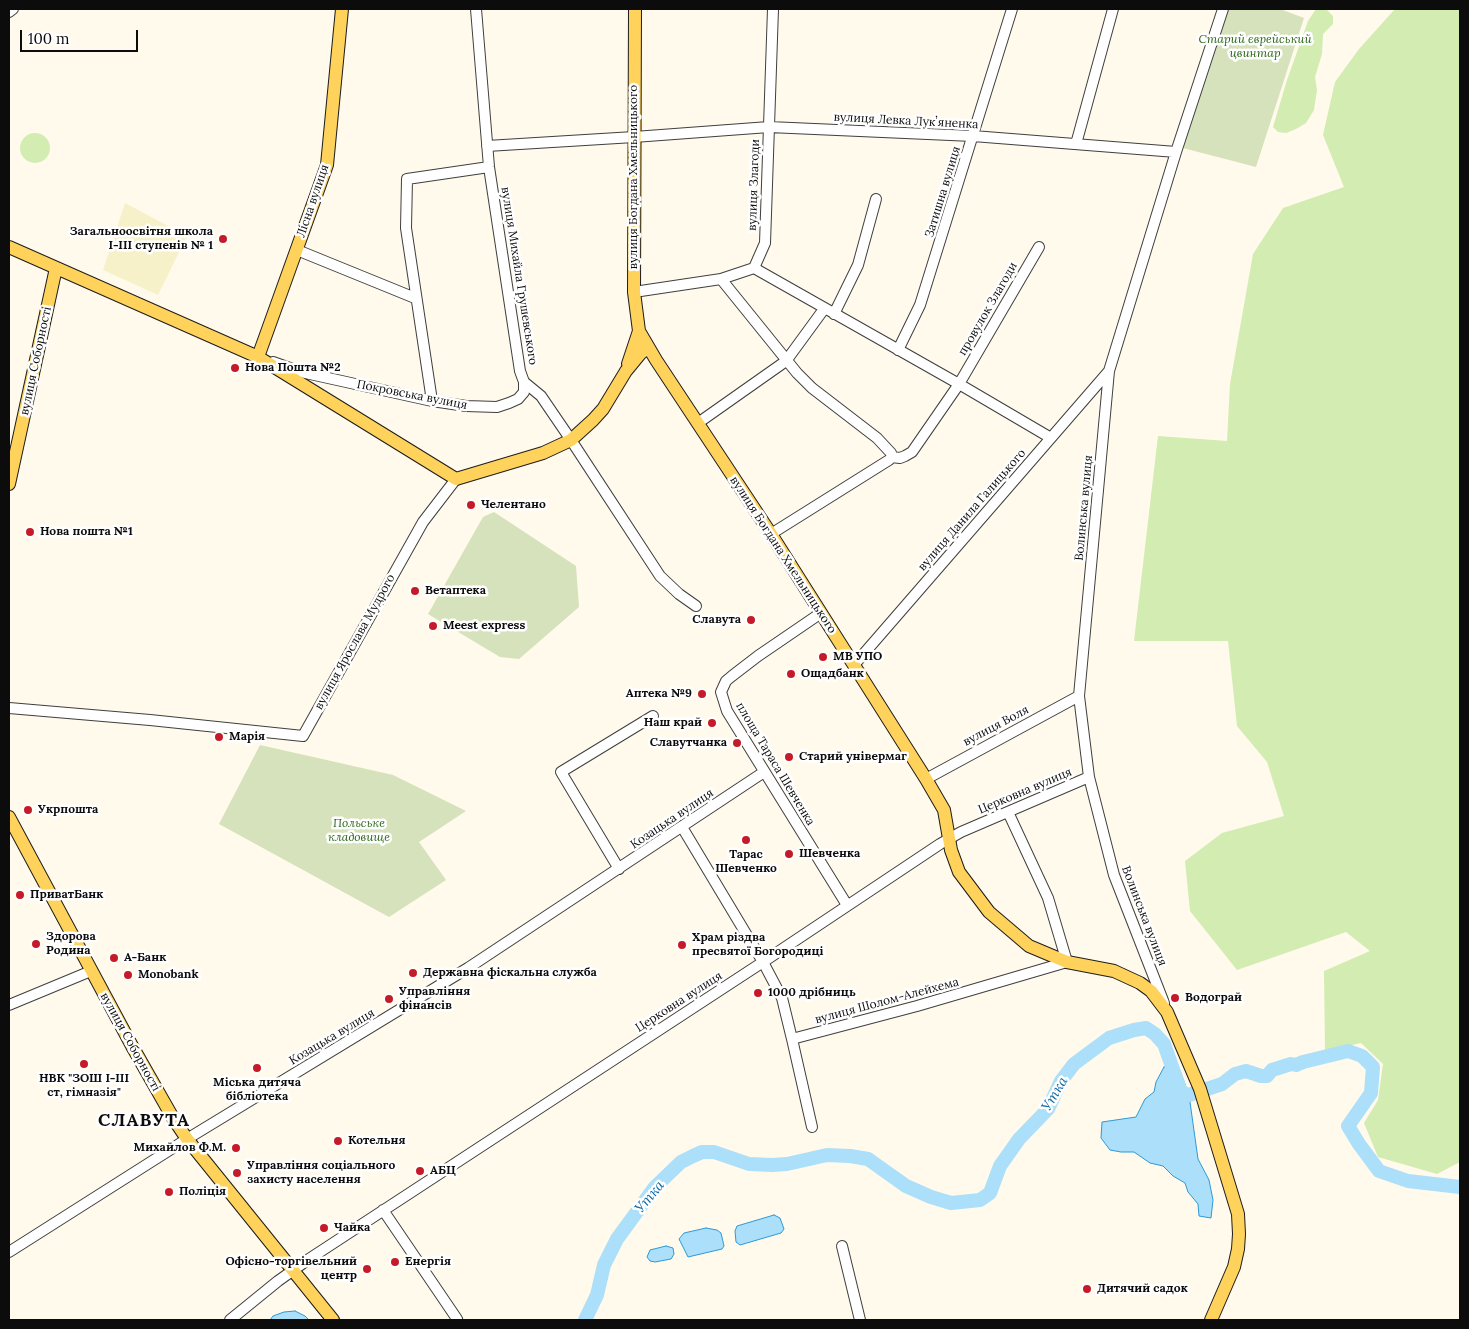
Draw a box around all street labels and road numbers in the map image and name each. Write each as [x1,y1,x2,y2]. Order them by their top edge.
street label: вулиця Богдана Хмельницького [627,85,641,269]
street label: вулиця Левка Лукʼяненка [833,110,979,132]
street label: вулиця Злагоди [745,139,763,231]
street label: Затишна вулиця [922,145,964,239]
street label: Лісна вулиця [294,163,332,239]
street label: вулиця Михайла Грушевського [498,186,540,366]
street label: провулок Злагоди [955,260,1021,358]
street label: вулиця Соборності [17,305,55,417]
street label: Покровська вулиця [356,377,468,413]
street label: вулиця Данила Галицького [915,446,1029,574]
street label: Волинська вулиця [1072,455,1096,561]
street label: вулиця Богдана Хмельницького [727,474,839,636]
street label: вулиця Ярослава Мудрого [312,572,398,712]
street label: площа Тараса Шевченка [732,700,818,828]
street label: вулиця Воля [961,703,1031,749]
street label: Церковна вулиця [976,765,1074,817]
street label: Козацька вулиця [628,786,716,852]
street label: Волинська вулиця [1118,864,1170,968]
street label: Церковна вулиця [633,969,725,1035]
street label: вулиця Шолом-Алейхема [814,975,960,1027]
street label: вулиця Соборності [97,990,163,1094]
street label: Козацька вулиця [287,1006,377,1068]

